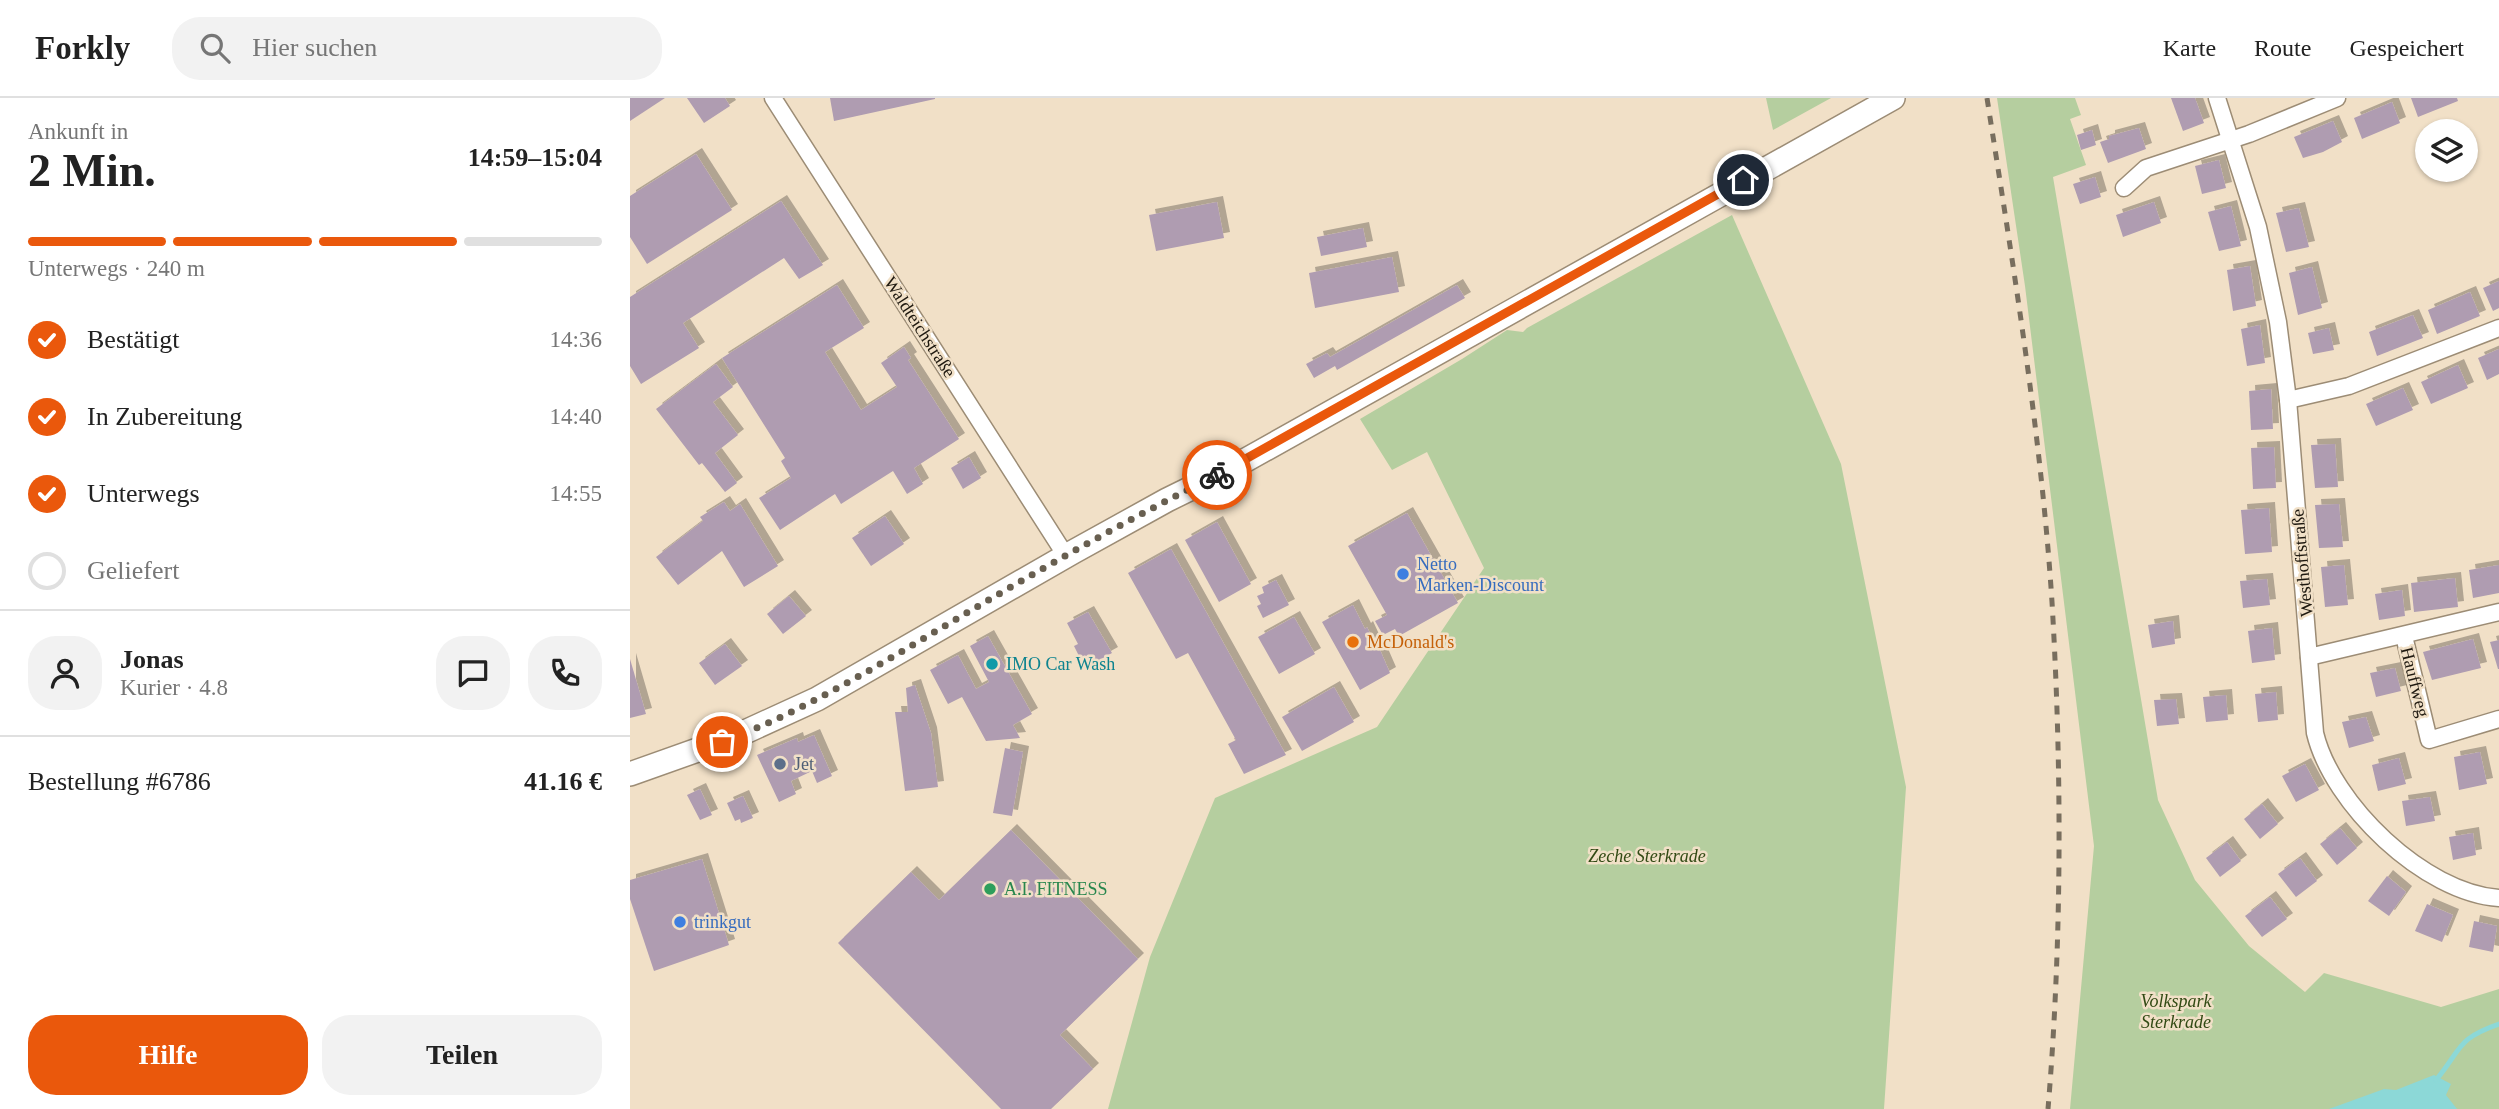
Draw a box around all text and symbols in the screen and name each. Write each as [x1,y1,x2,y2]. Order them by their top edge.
search box [172,17,662,80]
icon: search [196,29,234,67]
text: Forkly [35,30,130,66]
text: Hier suchen [252,33,377,62]
text: Karte [2163,35,2216,61]
text: Route [2254,35,2311,61]
text: Gespeichert [2349,35,2464,61]
text: Ankunft in [28,119,128,144]
map controls [2415,119,2478,182]
button: layers [2415,119,2478,182]
text: 14:59–15:04 [468,143,602,172]
text: 2 Min. [28,145,156,196]
pin [1713,150,1773,210]
icon: home [1724,161,1762,199]
text: Unterwegs · 240 m [28,256,205,281]
street label: Waldteichstraße [880,273,960,381]
icon: check [28,321,66,359]
text: Bestätigt [87,325,179,354]
text: 14:36 [550,327,602,352]
icon: check [28,398,66,436]
text: In Zubereitung [87,402,242,431]
text: 14:40 [550,404,602,429]
courier [1182,440,1252,510]
icon: bike [1198,456,1236,494]
icon: check [28,475,66,513]
text: Unterwegs [87,479,200,508]
text: 14:55 [550,481,602,506]
street label: Westhoffstraße [2287,508,2317,618]
place label: Netto Marken-Discount [1417,554,1544,595]
text: Geliefert [87,556,179,585]
marker: Netto Marken-Discount [1395,566,1411,582]
place label: McDonald's [1367,632,1454,652]
marker: McDonald's [1345,634,1361,650]
button: person [28,636,102,710]
button: chat [436,636,510,710]
button: phone [528,636,602,710]
text: Jonas [120,645,184,674]
street label: Hauffweg [2397,645,2433,719]
place label: IMO Car Wash [1006,654,1115,674]
marker: IMO Car Wash [984,656,1000,672]
text: Kurier · 4.8 [120,675,228,700]
pin [692,712,752,772]
icon: bag [703,723,741,761]
place label: Jet [794,754,814,774]
marker: Jet [772,756,788,772]
text: Bestellung #6786 [28,767,211,796]
text: 41.16 € [524,767,602,796]
park label: Zeche Sterkrade [1588,846,1706,866]
place label: A.I. FITNESS [1004,879,1108,899]
marker: A.I. FITNESS [982,881,998,897]
place label: trinkgut [694,912,751,932]
marker: trinkgut [672,914,688,930]
park label: Volkspark Sterkrade [2141,991,2213,1032]
button: Hilfe [28,1015,308,1095]
button: Teilen [322,1015,602,1095]

